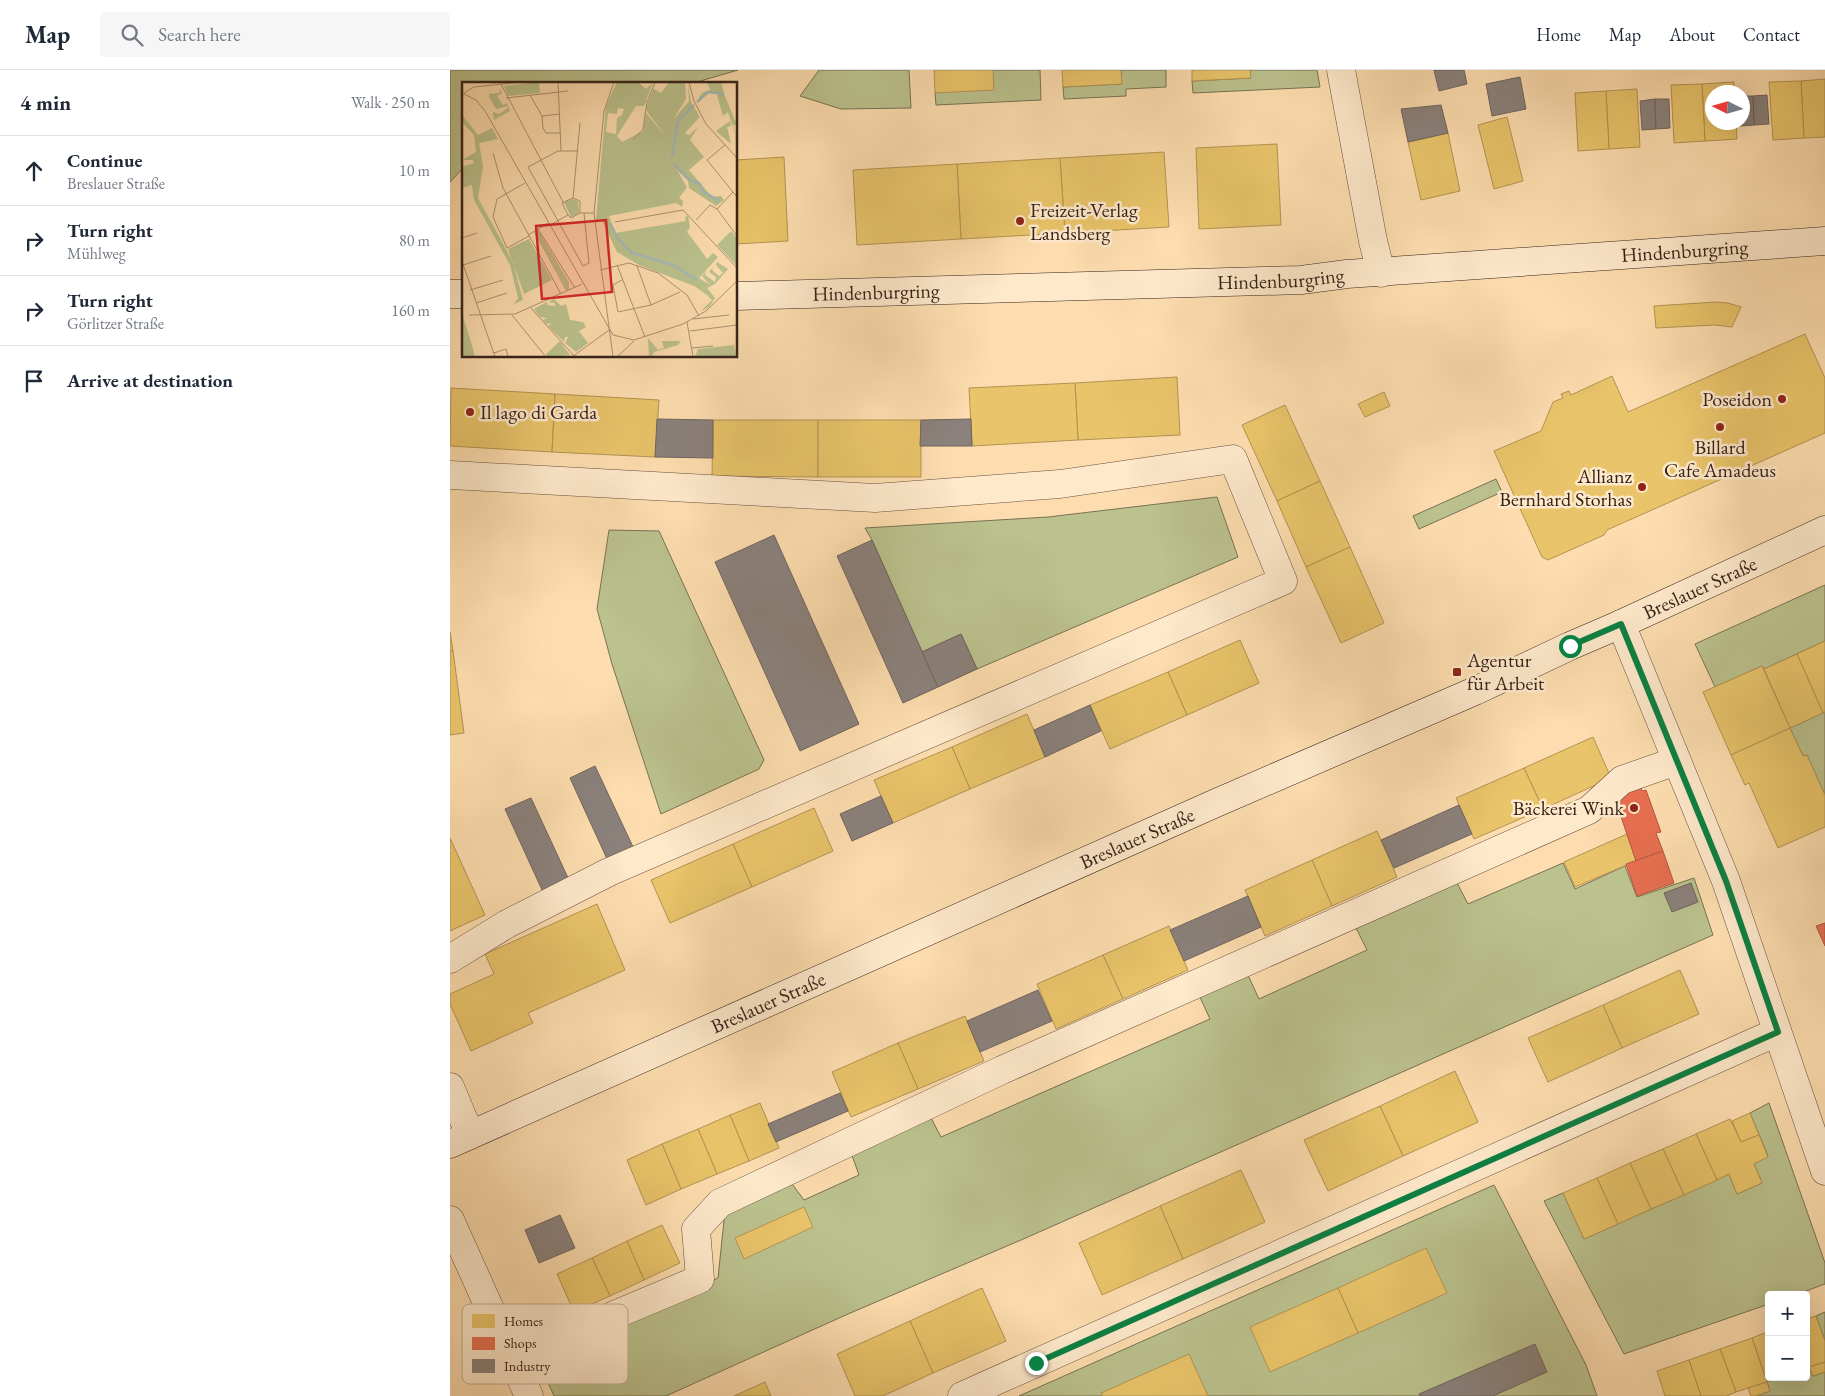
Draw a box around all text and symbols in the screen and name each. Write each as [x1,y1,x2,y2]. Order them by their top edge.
search box [100,12,450,57]
text: Map [25,19,70,50]
icon: search [118,21,146,49]
text: Search here [158,22,241,47]
text: Home [1536,23,1581,46]
text: Map [1609,23,1641,46]
text: About [1669,23,1715,46]
text: Contact [1743,23,1800,46]
inset map [462,82,738,358]
north arrow [1705,85,1750,130]
text: 4 min [20,89,71,116]
text: Walk · 250 m [351,92,430,113]
text: Continue [67,148,142,173]
icon: ahead [20,157,48,185]
text: 10 m [399,160,430,181]
text: Breslauer Straße [67,173,165,194]
place label: Freizeit-Verlag Landsberg [1030,197,1138,246]
marker: Freizeit-Verlag Landsberg [1014,215,1026,227]
text: Turn right [67,218,153,243]
icon: right [20,227,48,255]
text: 80 m [399,230,430,251]
street label: Hindenburgring [1620,233,1749,268]
text: Mühlweg [67,243,126,264]
street label: Hindenburgring [1217,261,1346,295]
street label: Hindenburgring [812,277,940,307]
text: Turn right [67,288,153,313]
icon: right [20,297,48,325]
text: 160 m [391,300,430,321]
text: Görlitzer Straße [67,313,164,334]
icon: arrive [20,367,48,395]
text: Arrive at destination [67,368,233,393]
place label: Poseidon [1702,386,1772,412]
marker: Poseidon [1776,393,1788,405]
place label: Il lago di Garda [480,399,597,425]
marker: Il lago di Garda [464,406,476,418]
marker: Billard Cafe Amadeus [1714,421,1726,433]
place label: Billard Cafe Amadeus [1664,434,1776,483]
place label: Allianz Bernhard Storhas [1499,463,1632,512]
marker: Allianz Bernhard Storhas [1636,481,1648,493]
street label: Breslauer Straße [1639,550,1761,625]
route start [1559,635,1582,658]
place label: Agentur für Arbeit [1466,647,1545,696]
marker: Agentur für Arbeit [1451,666,1463,678]
place label: Bäckerei Wink [1513,795,1625,821]
street label: Breslauer Straße [1076,801,1199,875]
marker: Bäckerei Wink [1628,802,1640,814]
street label: Breslauer Straße [707,966,829,1039]
map controls [1765,1291,1810,1381]
button: + [1765,1291,1810,1336]
legend [462,1304,628,1384]
text: Homes [504,1312,544,1330]
text: Shops [504,1334,537,1352]
button: − [1765,1336,1810,1381]
route end [1025,1352,1048,1375]
text: Industry [504,1357,551,1375]

